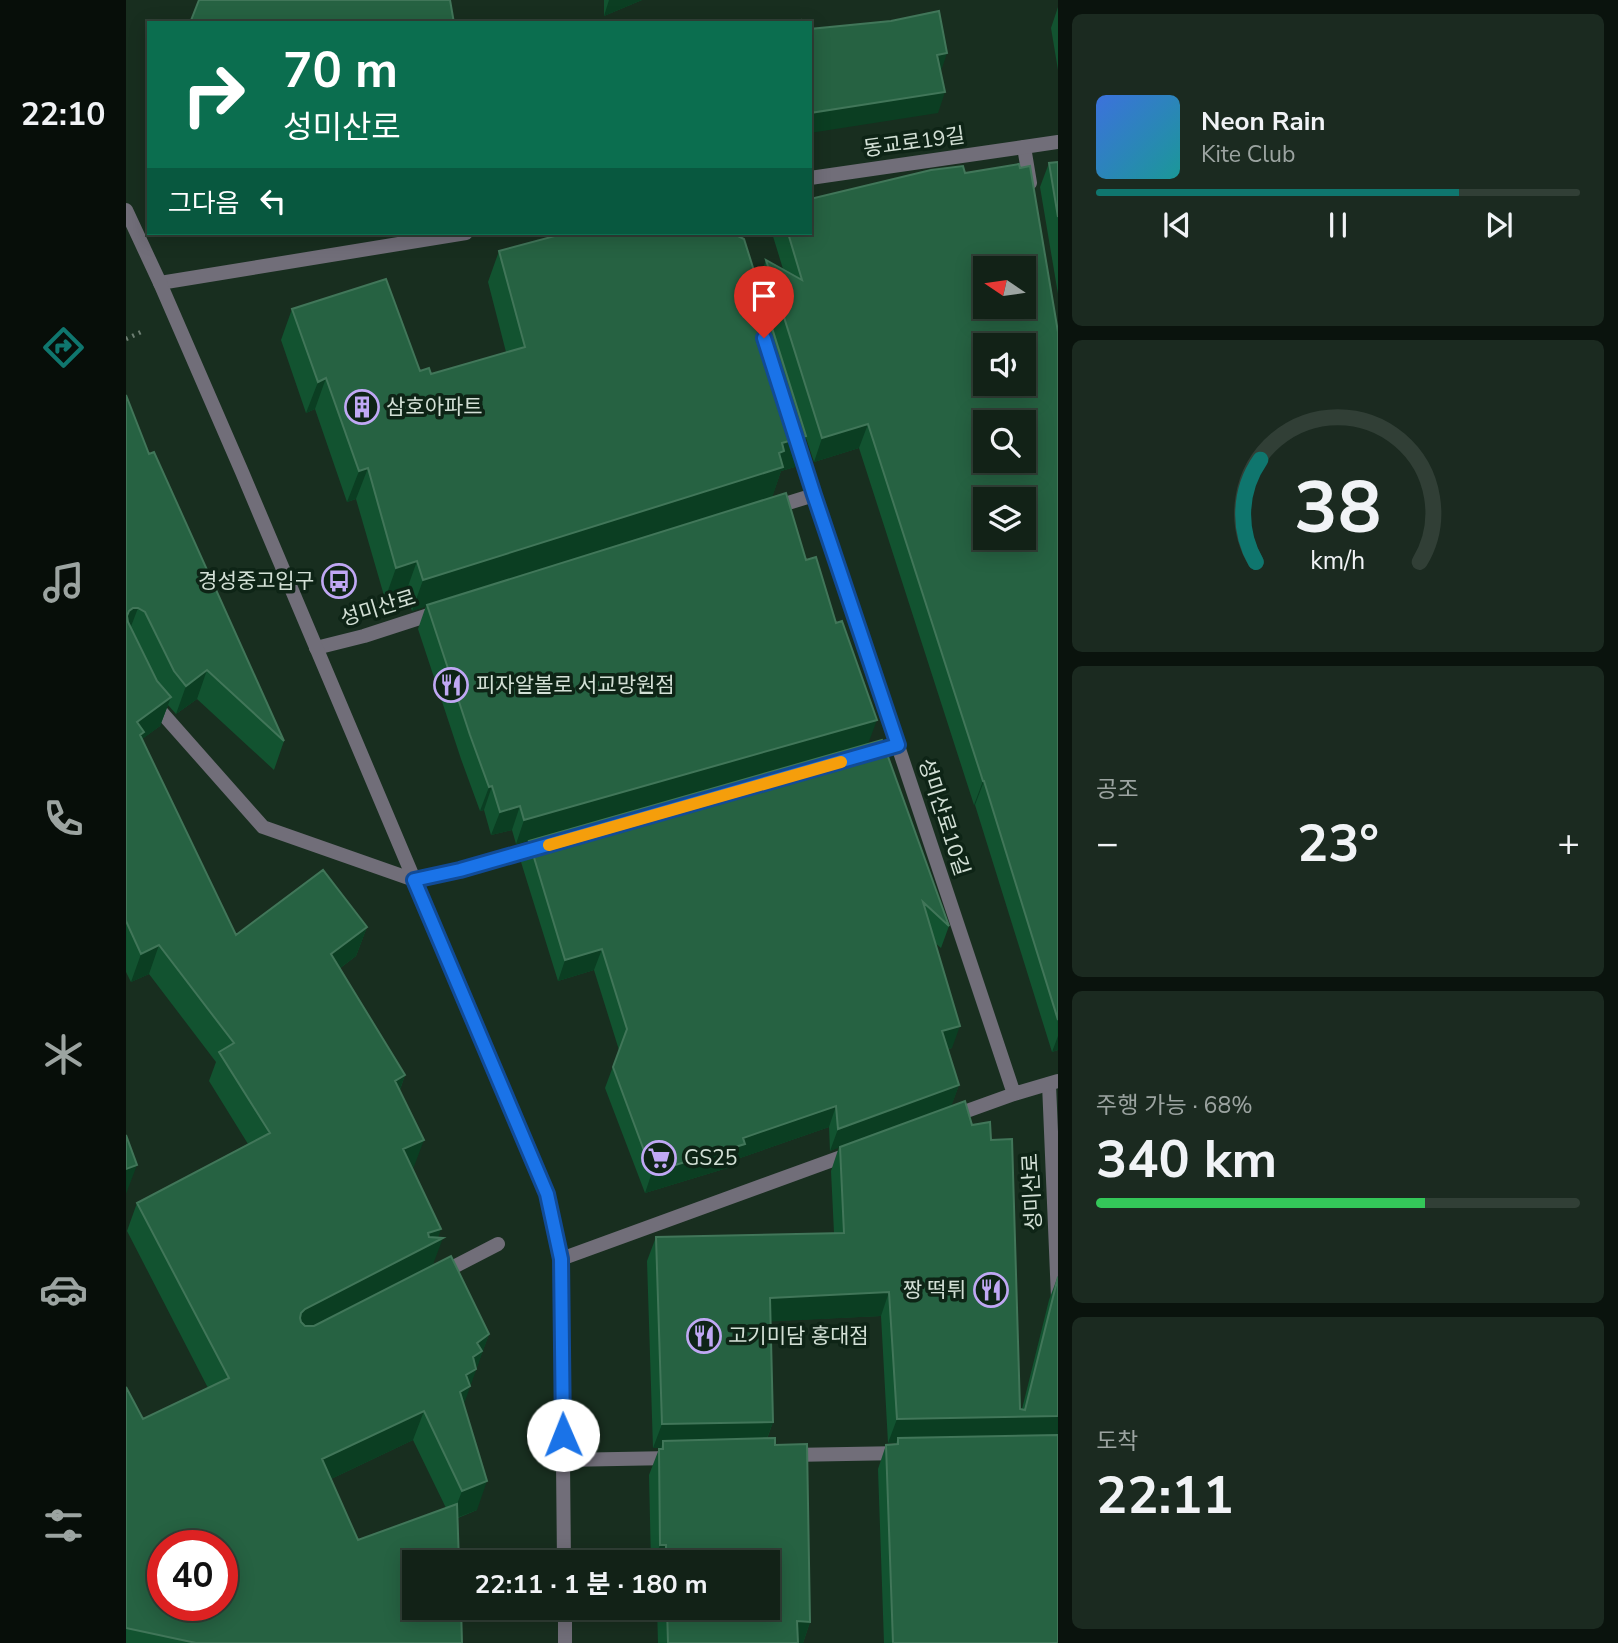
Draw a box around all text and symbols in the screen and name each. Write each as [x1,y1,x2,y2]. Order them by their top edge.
text: 70 m [283,37,398,104]
icon: right [168,49,259,140]
text: 22:10 [21,93,105,136]
text: Neon Rain [1201,104,1326,139]
text: 성미산로 [283,106,401,149]
street label: 동교로19길 [861,121,967,163]
text: Kite Club [1201,139,1295,170]
icon: left [254,182,292,220]
text: 그다음 [168,186,240,221]
icon: previous [1158,206,1196,244]
icon: pause [1319,206,1357,244]
icon: next [1480,206,1518,244]
north arrow [973,256,1036,318]
map controls [973,256,1036,550]
pin [734,266,794,338]
icon: arrive [745,277,783,315]
icon: directions [39,323,88,372]
button: sound [973,333,1036,396]
building icon: 삼호아파트 [343,388,381,426]
place label: 삼호아파트 [386,393,483,421]
button: search [973,410,1036,473]
text: 38 [1294,458,1382,558]
button: layers [973,487,1036,550]
text: km/h [1310,543,1366,577]
icon: music [39,558,88,607]
bus stop icon: 경성중고입구 [320,562,358,600]
place label: 경성중고입구 [198,567,314,595]
street label: 성미산로 [337,583,419,633]
restaurant icon: 피자알볼로 서교망원점 [432,666,470,704]
place label: 피자알볼로 서교망원점 [476,671,675,699]
street label: 성미산로10길 [912,755,976,879]
text: 공조 [1096,774,1138,805]
icon: phone [39,794,88,843]
text: 23° [1297,808,1379,879]
text: − [1096,818,1119,869]
text: + [1557,818,1580,869]
icon: climate [39,1030,88,1079]
text: 주행 가능 · 68% [1096,1090,1253,1121]
text: 340 km [1096,1124,1277,1195]
supermarket icon: GS25 [640,1139,678,1177]
place label: GS25 [684,1144,737,1172]
street label: 성미산로 [1016,1153,1048,1231]
icon: car [39,1265,88,1314]
restaurant icon: 짱 떡튀 [972,1271,1010,1309]
place label: 짱 떡튀 [903,1276,966,1304]
restaurant icon: 고기미담 홍대점 [685,1317,723,1355]
place label: 고기미담 홍대점 [728,1322,869,1350]
position arrow [526,1398,600,1472]
text: 도착 [1096,1426,1138,1457]
text: 22:11 [1096,1460,1234,1531]
icon: filters [39,1501,88,1550]
speed limit sign: 40 [147,1530,238,1621]
text: 22:11 · 1 분 · 180 m [475,1567,708,1602]

